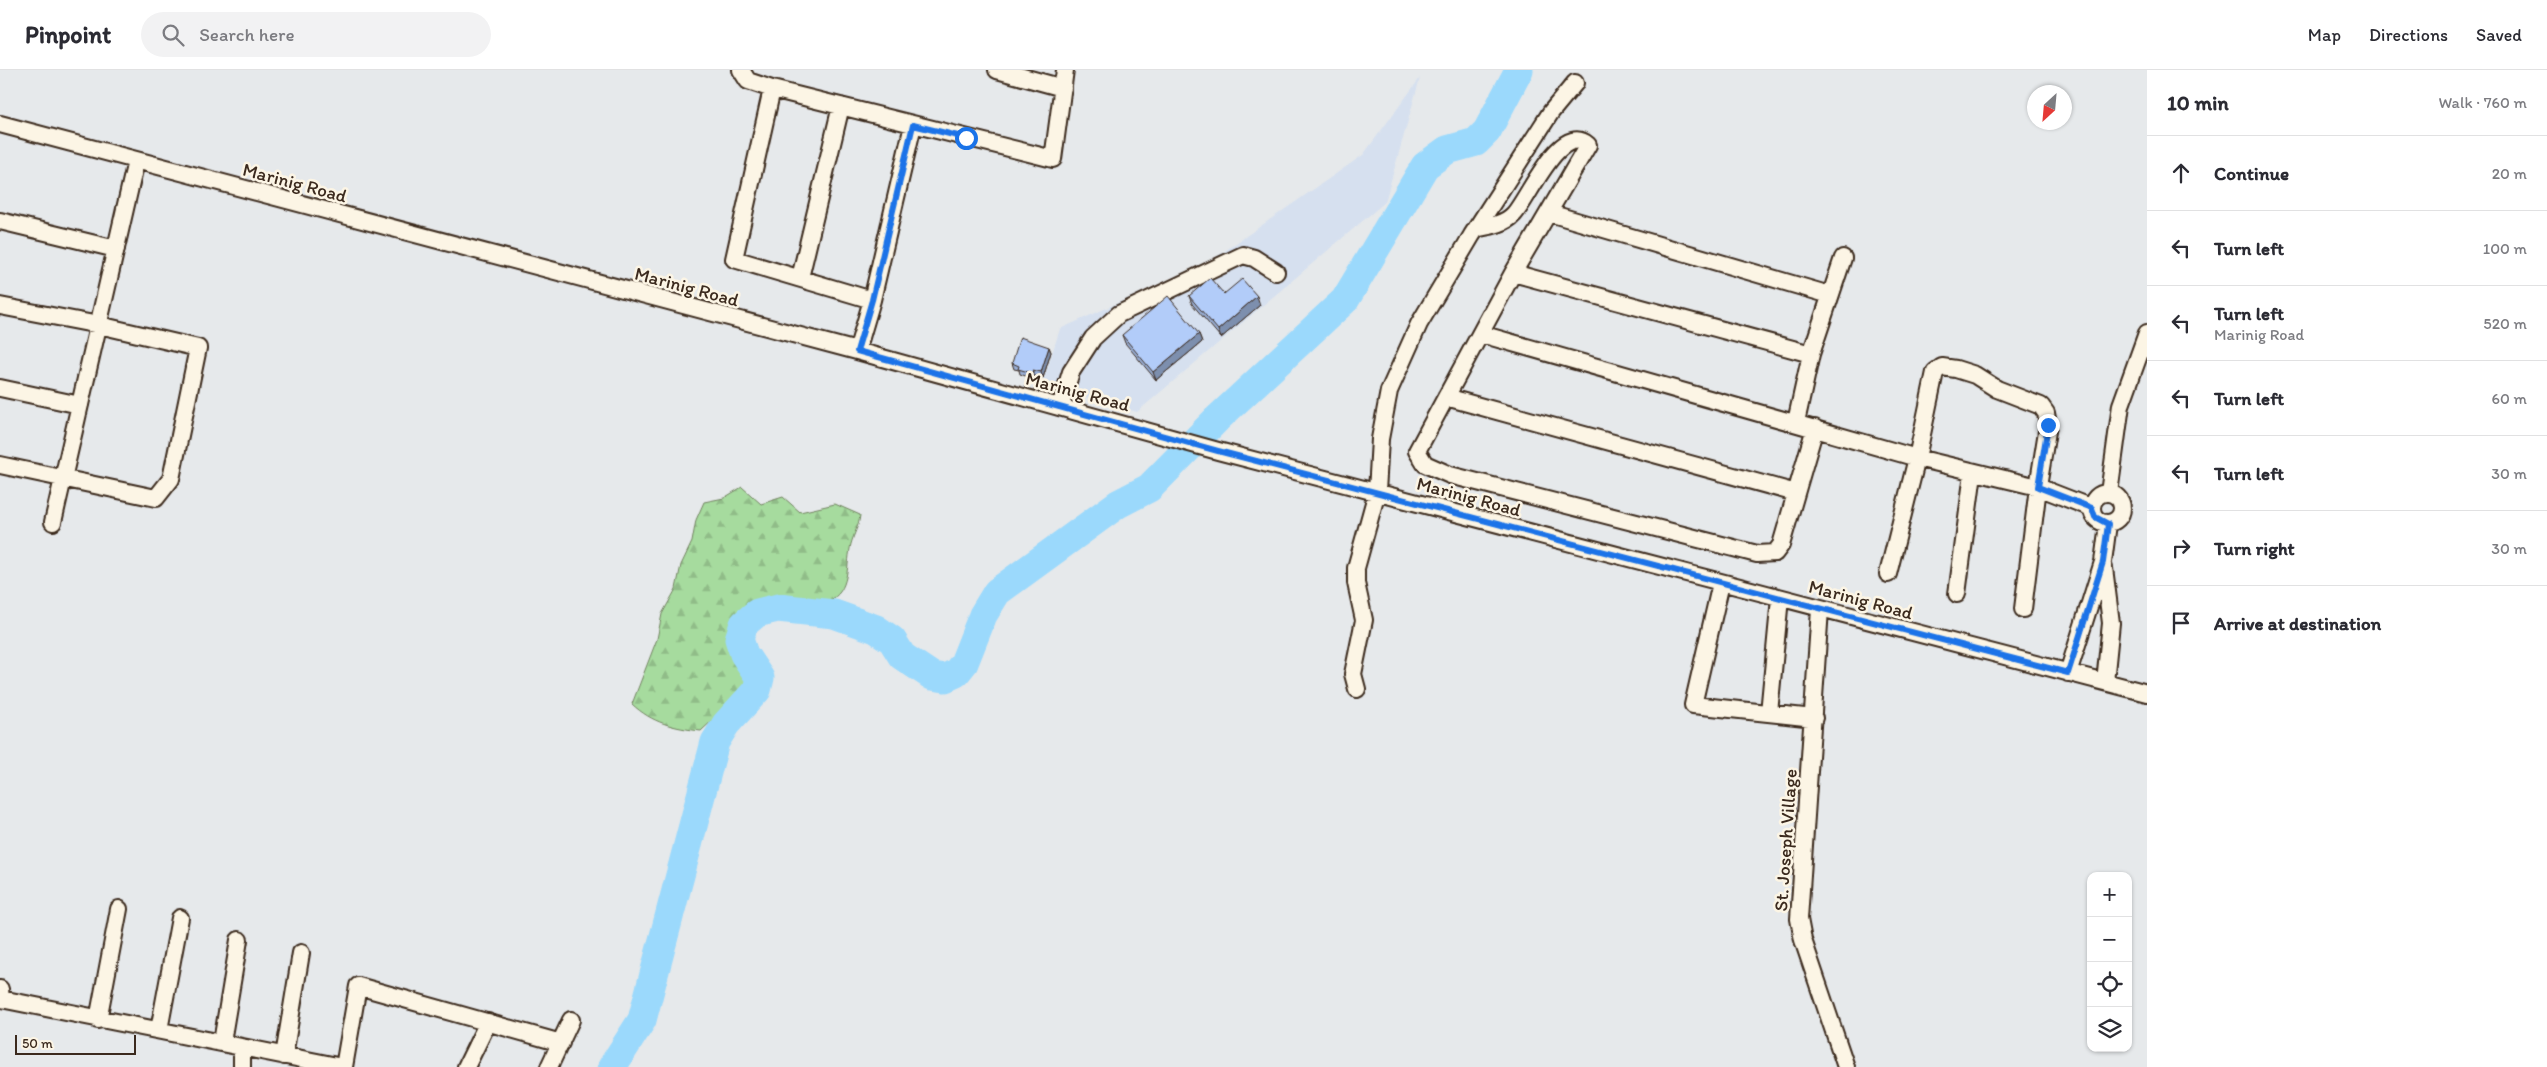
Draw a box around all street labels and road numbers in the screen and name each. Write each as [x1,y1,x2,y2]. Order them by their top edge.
street label: Marinig Road [240,158,350,208]
street label: Marinig Road [632,262,742,312]
street label: Marinig Road [1023,367,1133,417]
street label: Marinig Road [1414,472,1524,522]
street label: Marinig Road [1806,575,1916,625]
street label: St. Joseph Village [1769,768,1802,912]

